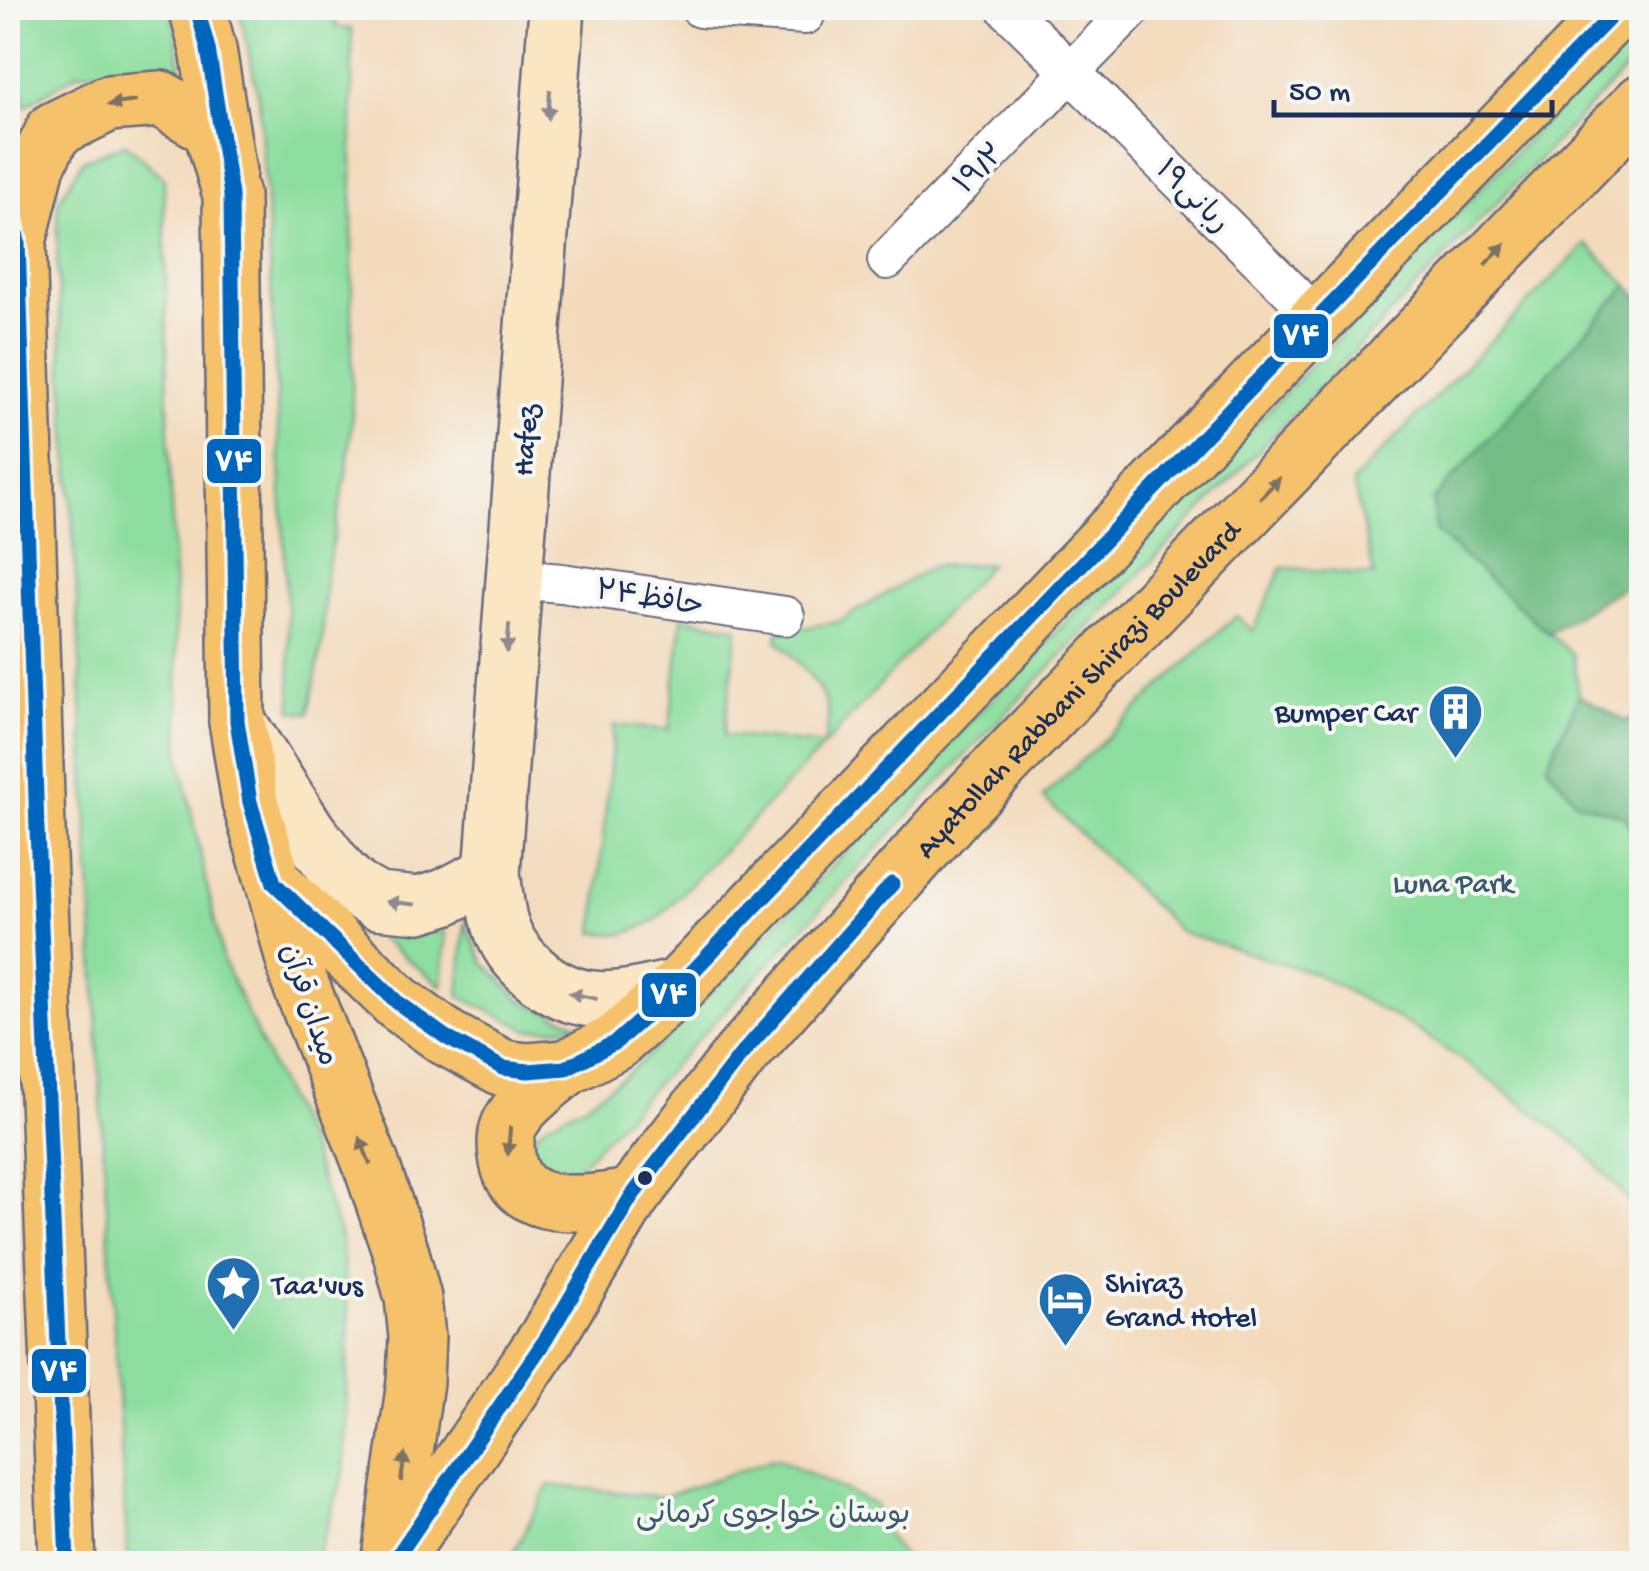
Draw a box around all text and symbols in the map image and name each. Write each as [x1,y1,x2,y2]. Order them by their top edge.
scale bar [1274,55,1552,117]
text: 50 m [1289,77,1350,112]
one-way arrow [541,89,557,121]
one-way arrow [106,96,137,112]
street label: ۱۹/۲ [949,137,1014,203]
street label: ربانی۱۹ [1147,154,1235,242]
one-way arrow [1483,243,1506,267]
line badge: ۷۴ [1272,312,1330,360]
text: ۷۴ [1281,323,1321,356]
street label: Hafez [509,403,548,477]
line badge: ۷۴ [205,437,263,485]
text: ۷۴ [214,449,254,482]
one-way arrow [1258,476,1281,500]
street label: Ayatollah Rabbani Shirazi Boulevard [910,514,1251,867]
street label: حافظ۲۴ [593,575,706,626]
one-way arrow [500,623,516,655]
building icon: Bumper Car [1426,681,1486,760]
place label: Bumper Car [1274,698,1419,733]
park label: Luna Park [1393,869,1516,904]
one-way arrow [385,895,416,911]
street label: میدان قرآن [270,939,346,1071]
line badge: ۷۴ [640,971,698,1019]
text: ۷۴ [649,982,689,1015]
one-way arrow [567,988,598,1003]
one-way arrow [500,1126,516,1157]
one-way arrow [357,1135,373,1165]
unlabelled marker [635,1168,655,1188]
place icon: Taa'vus [203,1254,263,1333]
hotel icon: Shiraz Grand Hotel [1036,1269,1096,1348]
place label: Shiraz Grand Hotel [1105,1269,1257,1338]
place label: Taa'vus [270,1271,364,1306]
line badge: ۷۴ [30,1347,88,1395]
text: ۷۴ [39,1359,79,1392]
one-way arrow [395,1451,411,1482]
park label: بوستان خواجوی کرمانی [636,1499,910,1534]

